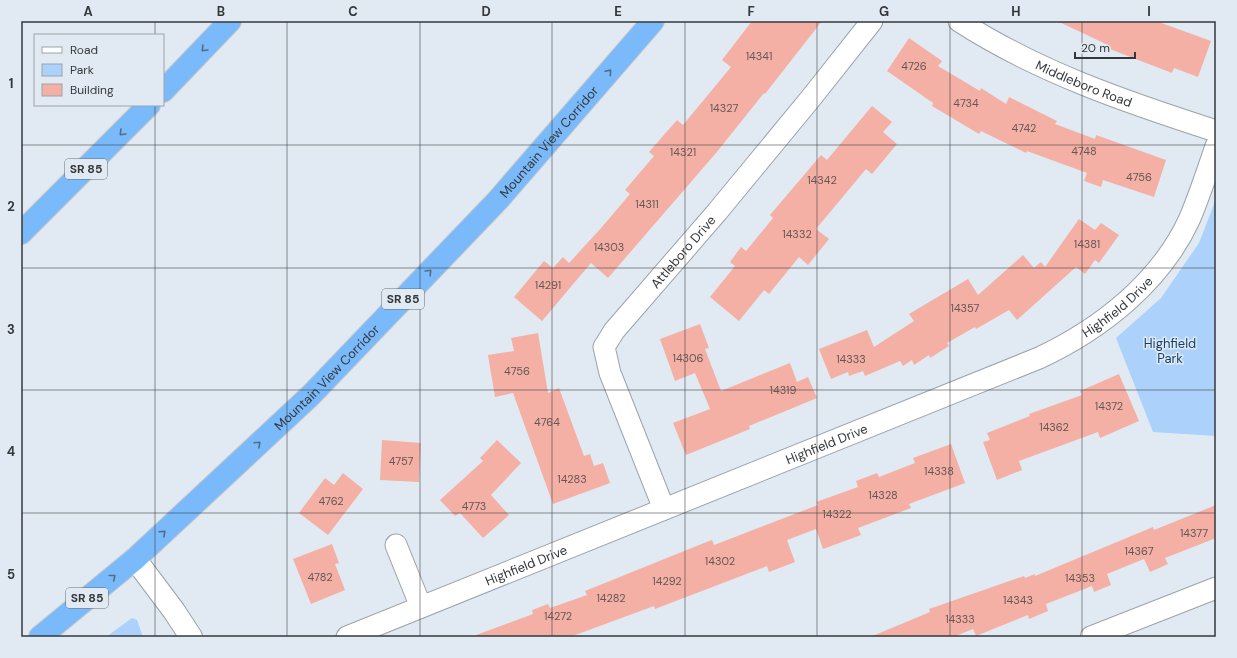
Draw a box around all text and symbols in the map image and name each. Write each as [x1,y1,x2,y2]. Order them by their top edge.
text: A [83,3,93,20]
text: B [217,3,225,20]
text: C [348,3,358,20]
text: D [481,3,491,20]
text: E [614,3,622,20]
text: F [747,3,755,20]
text: G [879,3,889,20]
text: H [1011,3,1021,20]
text: I [1147,3,1151,20]
legend [34,34,164,106]
scale bar [1075,34,1135,60]
text: 20 m [1081,40,1110,56]
text: Road [70,42,98,58]
one-way arrow [201,44,208,52]
house number: 14341 [746,49,772,63]
street label: Middleboro Road [1033,57,1134,111]
house number: 4726 [901,59,927,73]
text: Park [70,62,94,78]
one-way arrow [604,69,611,76]
text: 1 [9,75,13,92]
text: Building [70,82,114,98]
street label: Mountain View Corridor [496,82,602,201]
house number: 4734 [953,96,979,110]
house number: 14327 [710,101,738,115]
house number: 4742 [1012,121,1036,135]
one-way arrow [119,128,127,136]
house number: 4748 [1071,144,1097,158]
house number: 14321 [670,145,696,159]
road number: SR 85 [65,159,107,179]
house number: 4756 [1126,170,1152,184]
house number: 14342 [807,173,837,187]
house number: 14311 [635,197,659,211]
text: 2 [7,198,15,215]
street label: Attleboro Drive [647,212,719,292]
house number: 14332 [782,227,812,241]
house number: 14381 [1074,237,1100,251]
house number: 14303 [594,240,624,254]
one-way arrow [424,269,431,277]
street label: Highfield Drive [1079,273,1156,341]
house number: 14291 [535,278,561,292]
road number: SR 85 [382,289,424,309]
house number: 14357 [950,301,980,315]
text: 3 [7,321,15,338]
street label: Mountain View Corridor [271,321,383,434]
park label: Highfield Park [1144,335,1196,367]
house number: 14306 [672,351,704,365]
house number: 14333 [836,352,866,366]
house number: 4756 [504,364,530,378]
house number: 14319 [770,383,796,397]
house number: 14372 [1095,399,1123,413]
house number: 4764 [534,415,560,429]
street label: Highfield Drive [783,420,870,468]
house number: 14362 [1039,420,1069,434]
one-way arrow [253,441,261,449]
text: 4 [7,443,15,460]
house number: 4757 [389,454,413,468]
house number: 14338 [924,464,954,478]
house number: 14283 [557,472,587,486]
house number: 14328 [868,488,898,502]
house number: 4762 [318,494,344,508]
house number: 4773 [462,499,486,513]
house number: 14322 [822,507,852,521]
house number: 14377 [1180,526,1208,540]
one-way arrow [158,530,166,538]
street label: Highfield Drive [483,541,570,589]
house number: 14367 [1124,544,1154,558]
house number: 14302 [705,554,735,568]
text: 5 [7,566,15,583]
house number: 4782 [307,570,333,584]
house number: 14353 [1065,571,1095,585]
one-way arrow [109,574,116,581]
house number: 14292 [652,574,682,588]
road number: SR 85 [66,588,108,608]
house number: 14282 [596,591,626,605]
house number: 14343 [1003,593,1033,607]
house number: 14272 [544,609,572,623]
house number: 14333 [945,612,975,626]

